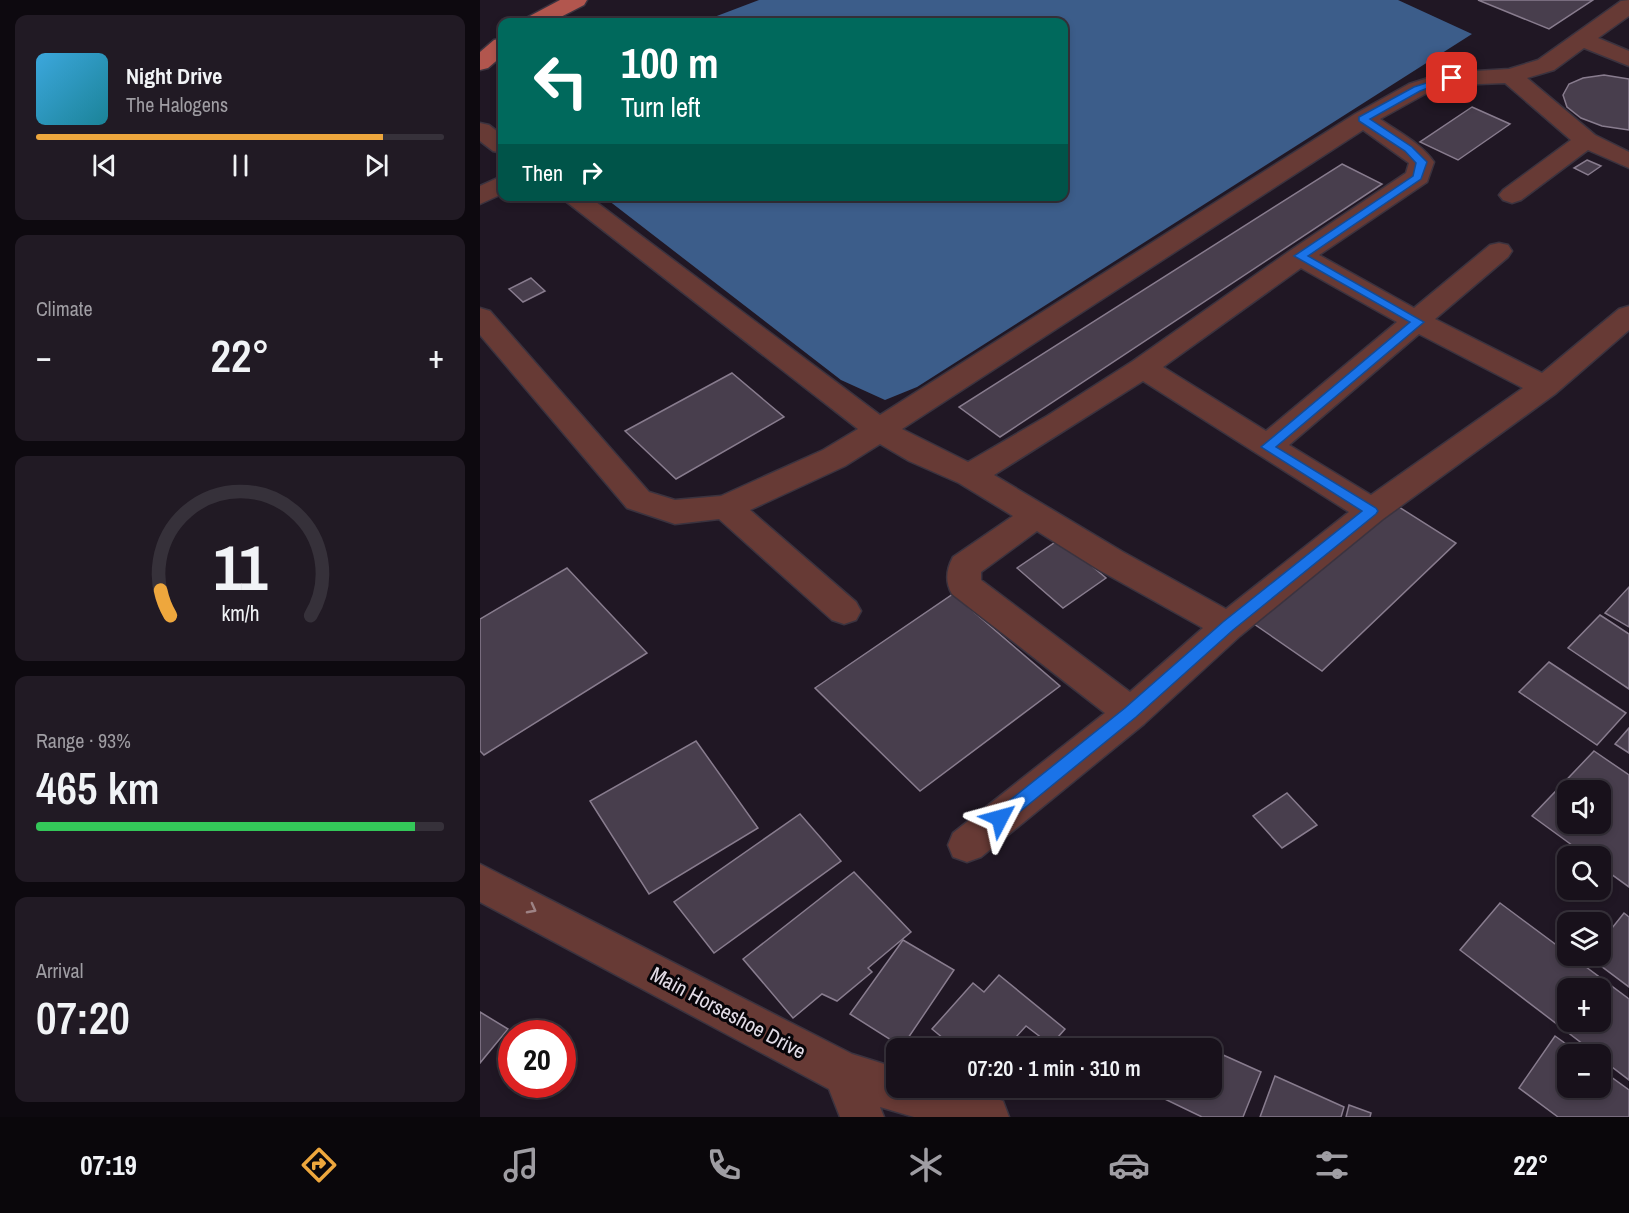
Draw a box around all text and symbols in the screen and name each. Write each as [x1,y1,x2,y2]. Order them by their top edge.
text: 100 m [621,35,719,91]
icon: left [522,42,600,120]
pin [1426,52,1477,103]
text: Night Drive [126,61,222,91]
icon: arrive [1435,61,1468,94]
text: Turn left [621,89,700,125]
text: The Halogens [126,91,228,118]
icon: previous [88,149,121,182]
icon: pause [224,149,257,182]
icon: next [360,149,393,182]
icon: right [575,156,608,189]
text: Then [522,158,563,188]
text: Climate [36,295,93,322]
text: 22° [210,325,270,386]
text: − [36,334,52,378]
text: + [428,334,444,378]
text: 11 [213,525,268,609]
text: km/h [221,599,259,628]
text: Range · 93% [36,727,131,754]
text: 465 km [36,757,160,818]
map controls [1557,780,1611,1098]
button: sound [1557,780,1611,834]
position arrow [968,786,1032,850]
button: search [1557,846,1611,900]
one-way arrow [525,902,536,913]
button: layers [1557,912,1611,966]
text: Arrival [36,957,83,984]
street label: Main Horseshoe Drive [645,959,811,1066]
button: + [1557,978,1611,1032]
text: 07:20 [36,987,130,1048]
speed limit sign: 20 [498,1020,576,1098]
button: − [1557,1044,1611,1098]
text: 07:20 · 1 min · 310 m [967,1053,1141,1083]
icon: directions [298,1144,340,1186]
icon: music [500,1144,542,1186]
icon: phone [703,1144,745,1186]
icon: climate [905,1144,947,1186]
icon: car [1108,1144,1150,1186]
icon: filters [1311,1144,1353,1186]
text: 07:19 [80,1147,137,1183]
text: 22° [1513,1147,1549,1183]

